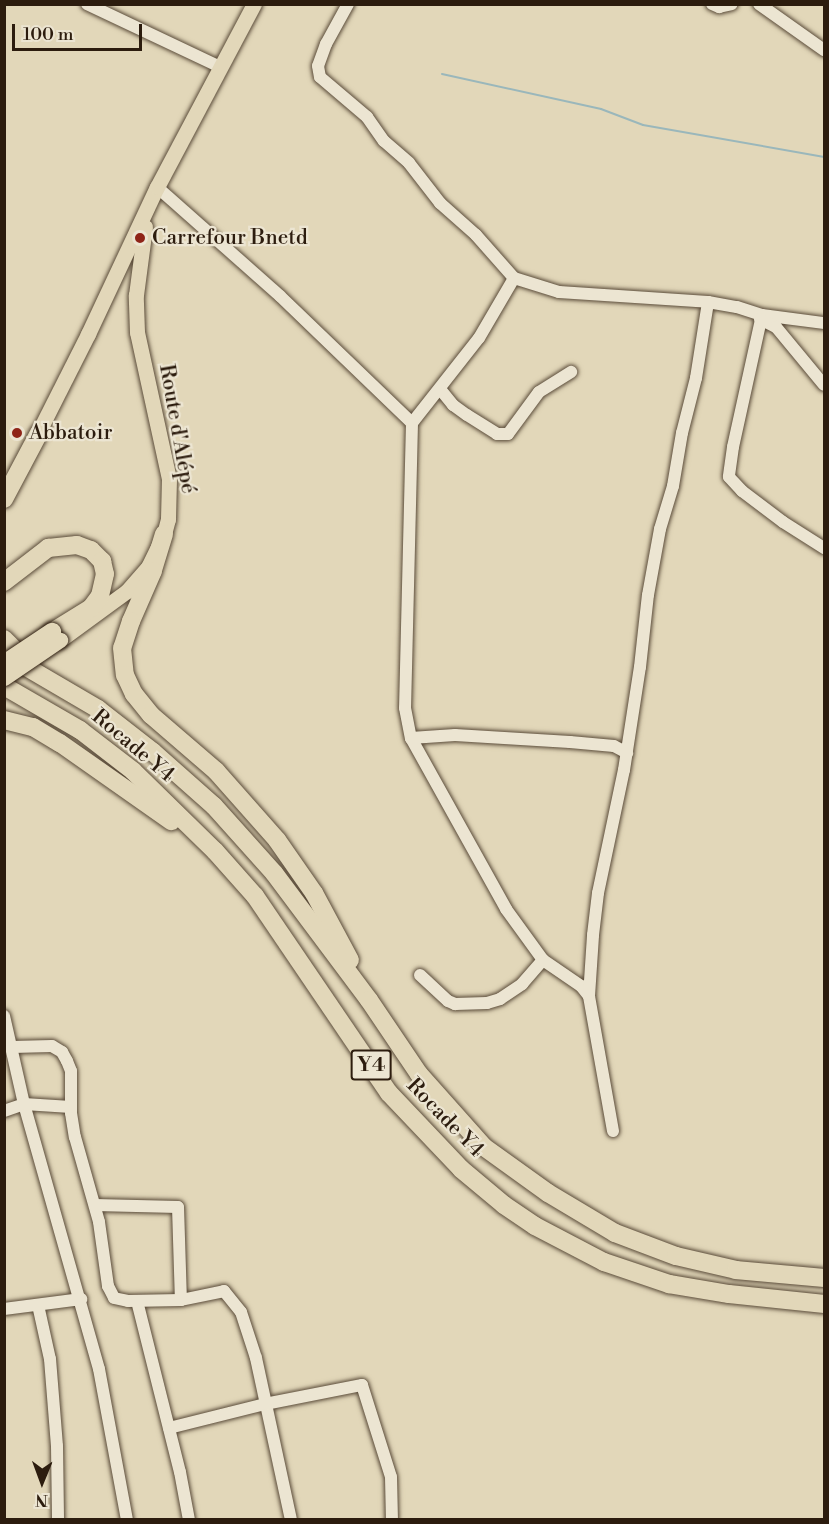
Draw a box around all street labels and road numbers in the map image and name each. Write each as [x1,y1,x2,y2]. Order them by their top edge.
street label: Route d'Alépé [153,362,201,496]
street label: Rocade Y4 [86,704,180,788]
road number: Y4 [350,1048,392,1082]
street label: Rocade Y4 [401,1073,489,1163]

